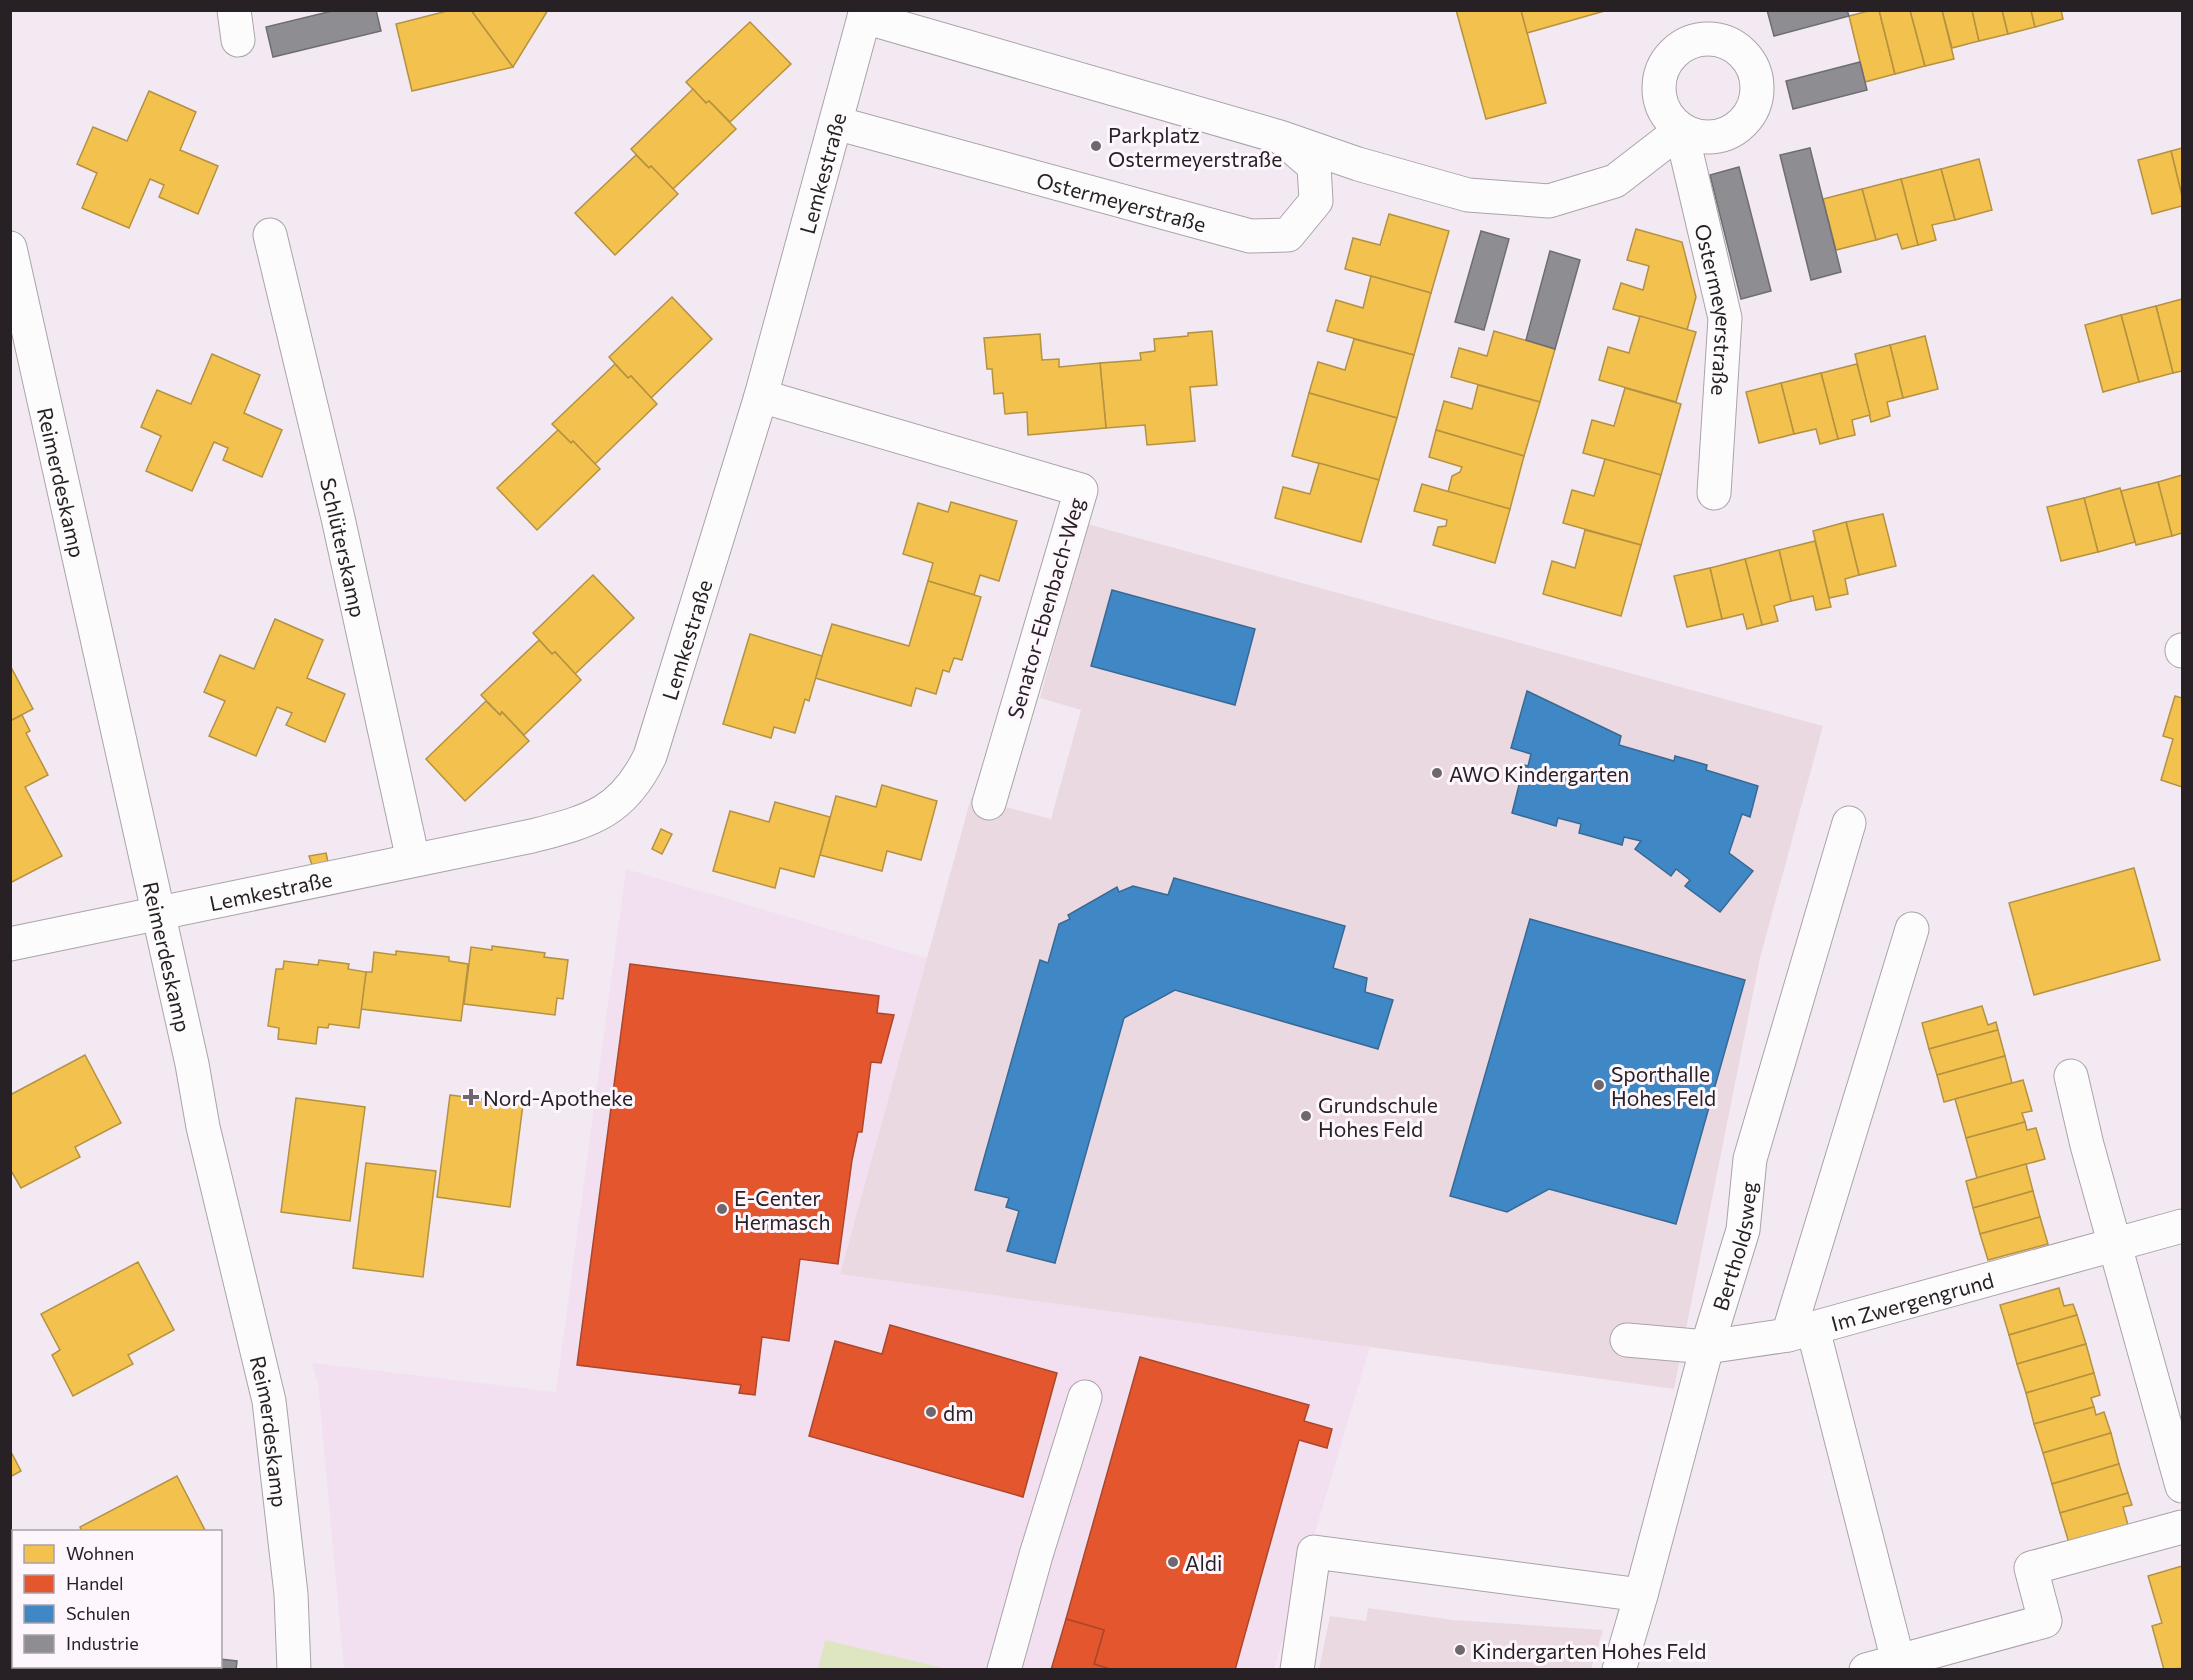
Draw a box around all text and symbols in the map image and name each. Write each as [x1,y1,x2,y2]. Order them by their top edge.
street label: Lemkestraße [793,110,850,236]
place label: Parkplatz Ostermeyerstraße [1108,122,1282,171]
marker: Parkplatz Ostermeyerstraße [1089,139,1103,153]
street label: Ostermeyerstraße [1034,166,1209,236]
street label: Ostermeyerstraße [1691,221,1738,396]
street label: Reimerdeskamp [33,405,91,560]
street label: Schlüterskamp [316,475,372,619]
street label: Senator-Ebenbach-Weg [1001,495,1089,721]
street label: Lemkestraße [656,576,716,703]
place label: AWO Kindergarten [1449,761,1629,786]
marker: AWO Kindergarten [1430,766,1444,780]
street label: Lemkestraße [207,865,334,915]
street label: Reimerdeskamp [139,879,197,1034]
place label: Sporthalle Hohes Feld [1611,1061,1716,1110]
marker: Sporthalle Hohes Feld [1592,1078,1606,1092]
place label: Nord-Apotheke [483,1085,633,1110]
marker: Nord-Apotheke [464,1090,478,1104]
place label: Grundschule Hohes Feld [1318,1092,1438,1141]
marker: Grundschule Hohes Feld [1299,1109,1313,1123]
street label: Bertholdsweg [1707,1180,1760,1313]
place label: E-Center Hermasch [734,1185,830,1234]
marker: E-Center Hermasch [715,1202,729,1216]
street label: Im Zwergengrund [1828,1266,1996,1335]
street label: Reimerdeskamp [246,1353,294,1508]
place label: dm [943,1400,973,1425]
marker: dm [924,1405,938,1419]
legend [12,1530,222,1668]
text: Wohnen [66,1542,134,1564]
place label: Aldi [1185,1550,1222,1575]
marker: Aldi [1166,1555,1180,1569]
text: Handel [66,1572,124,1594]
text: Schulen [66,1602,130,1624]
text: Industrie [66,1632,139,1654]
place label: Kindergarten Hohes Feld [1472,1638,1706,1663]
marker: Kindergarten Hohes Feld [1453,1643,1467,1657]

